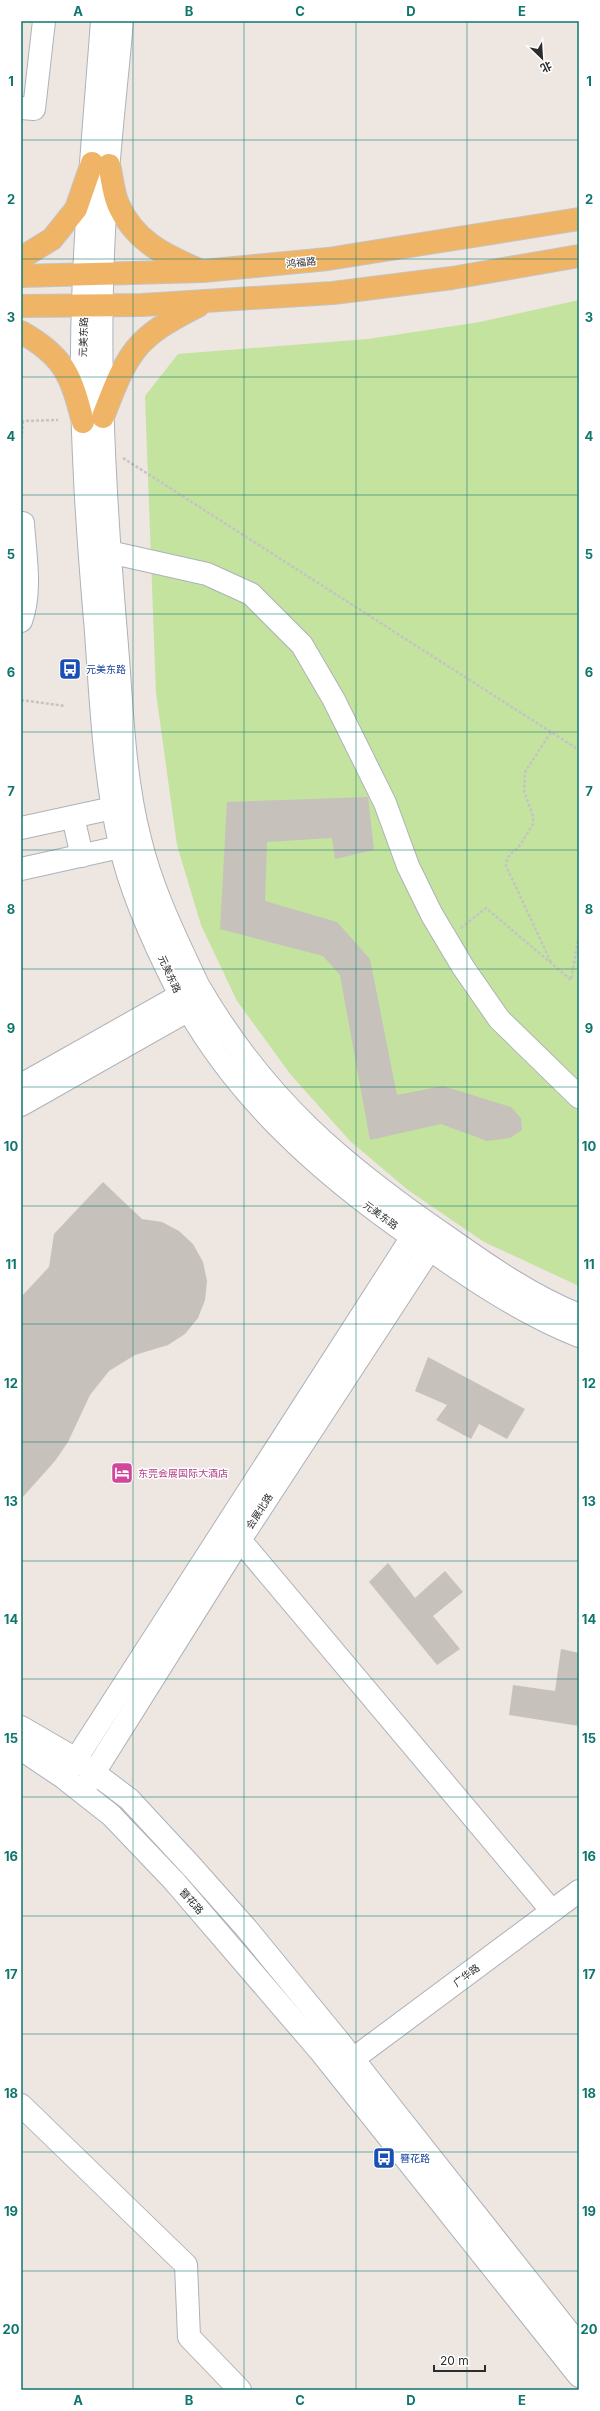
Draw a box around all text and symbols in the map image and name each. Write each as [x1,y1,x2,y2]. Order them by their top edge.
text: A [73,3,83,19]
text: B [185,3,194,19]
text: C [295,3,305,19]
text: D [406,3,416,19]
text: E [518,3,526,19]
north arrow [522,38,562,78]
text: 北 [538,58,554,76]
text: 1 [8,73,14,89]
text: 1 [586,73,592,89]
text: 2 [7,191,15,207]
text: 2 [585,191,593,207]
street label: 鸿福路 [285,254,317,270]
text: 3 [7,309,15,325]
text: 3 [585,309,593,325]
street label: 元美东路 [76,317,90,357]
text: 4 [7,428,16,444]
text: 4 [585,428,594,444]
text: 5 [7,546,15,562]
text: 5 [585,546,593,562]
bus stop icon: 元美东路 [57,656,83,682]
place label: 元美东路 [86,663,126,675]
text: 6 [7,664,15,680]
text: 6 [585,664,593,680]
text: 7 [7,783,15,799]
text: 7 [585,783,593,799]
text: 8 [7,901,15,917]
text: 8 [585,901,593,917]
street label: 元美东路 [156,953,184,995]
text: 9 [7,1020,15,1036]
text: 9 [585,1020,593,1036]
text: 10 [4,1138,18,1154]
text: 10 [582,1138,596,1154]
street label: 元美东路 [361,1198,401,1232]
text: 11 [5,1256,17,1272]
text: 11 [583,1256,595,1272]
text: 12 [4,1375,18,1391]
text: 12 [582,1375,596,1391]
hotel icon: 东莞会展国际大酒店 [109,1460,135,1486]
place label: 东莞会展国际大酒店 [138,1467,228,1479]
street label: 会展北路 [243,1491,275,1531]
text: 13 [4,1493,18,1509]
text: 13 [582,1493,596,1509]
text: 14 [4,1611,18,1627]
text: 14 [582,1611,596,1627]
text: 15 [4,1730,18,1746]
text: 15 [582,1730,596,1746]
text: 16 [4,1848,18,1864]
text: 16 [582,1848,596,1864]
street label: 簪花路 [178,1886,206,1916]
street label: 广华路 [450,1961,482,1989]
text: 17 [4,1966,18,1982]
text: 17 [582,1966,596,1982]
text: 18 [4,2085,18,2101]
text: 18 [582,2085,596,2101]
bus stop icon: 簪花路 [371,2145,397,2171]
place label: 簪花路 [400,2152,430,2164]
text: 19 [4,2203,18,2219]
text: 19 [582,2203,596,2219]
text: 20 [3,2321,20,2337]
text: 20 [581,2321,598,2337]
scale bar [434,2347,485,2373]
text: 20 m [440,2353,469,2368]
text: A [73,2392,83,2408]
text: B [185,2392,194,2408]
text: C [295,2392,305,2408]
text: D [406,2392,416,2408]
text: E [518,2392,526,2408]

